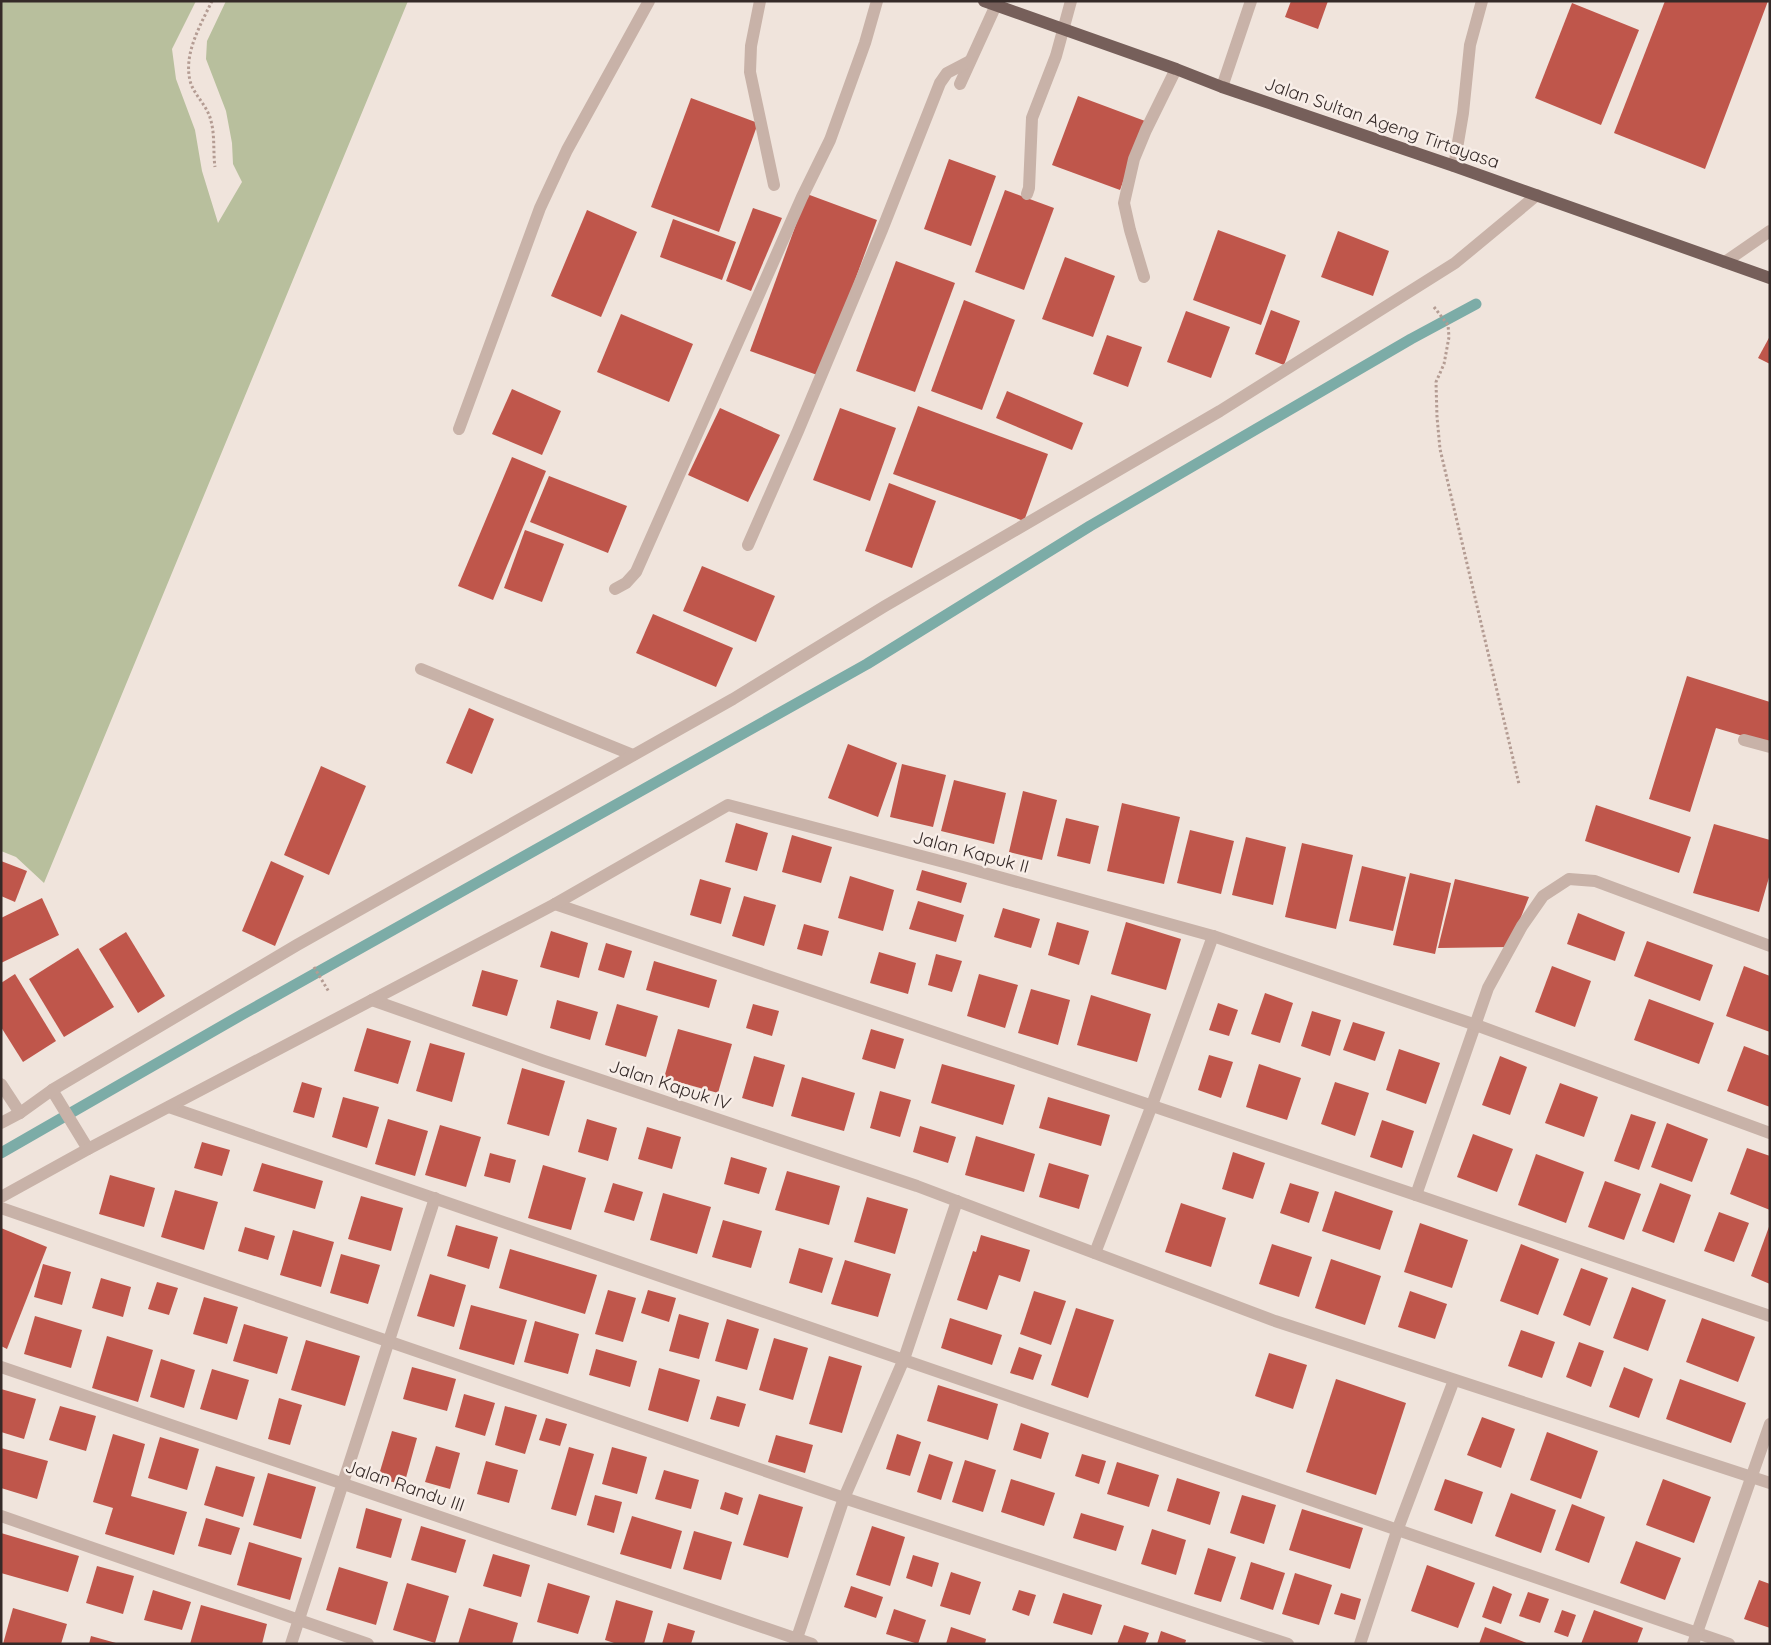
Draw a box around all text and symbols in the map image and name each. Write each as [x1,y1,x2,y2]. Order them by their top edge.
street label: Jalan Sultan Ageng Tirtayasa [1262,71,1503,174]
street label: Jalan Kapuk II [911,825,1032,878]
street label: Jalan Kapuk IV [606,1054,734,1115]
street label: Jalan Randu III [342,1454,468,1517]

